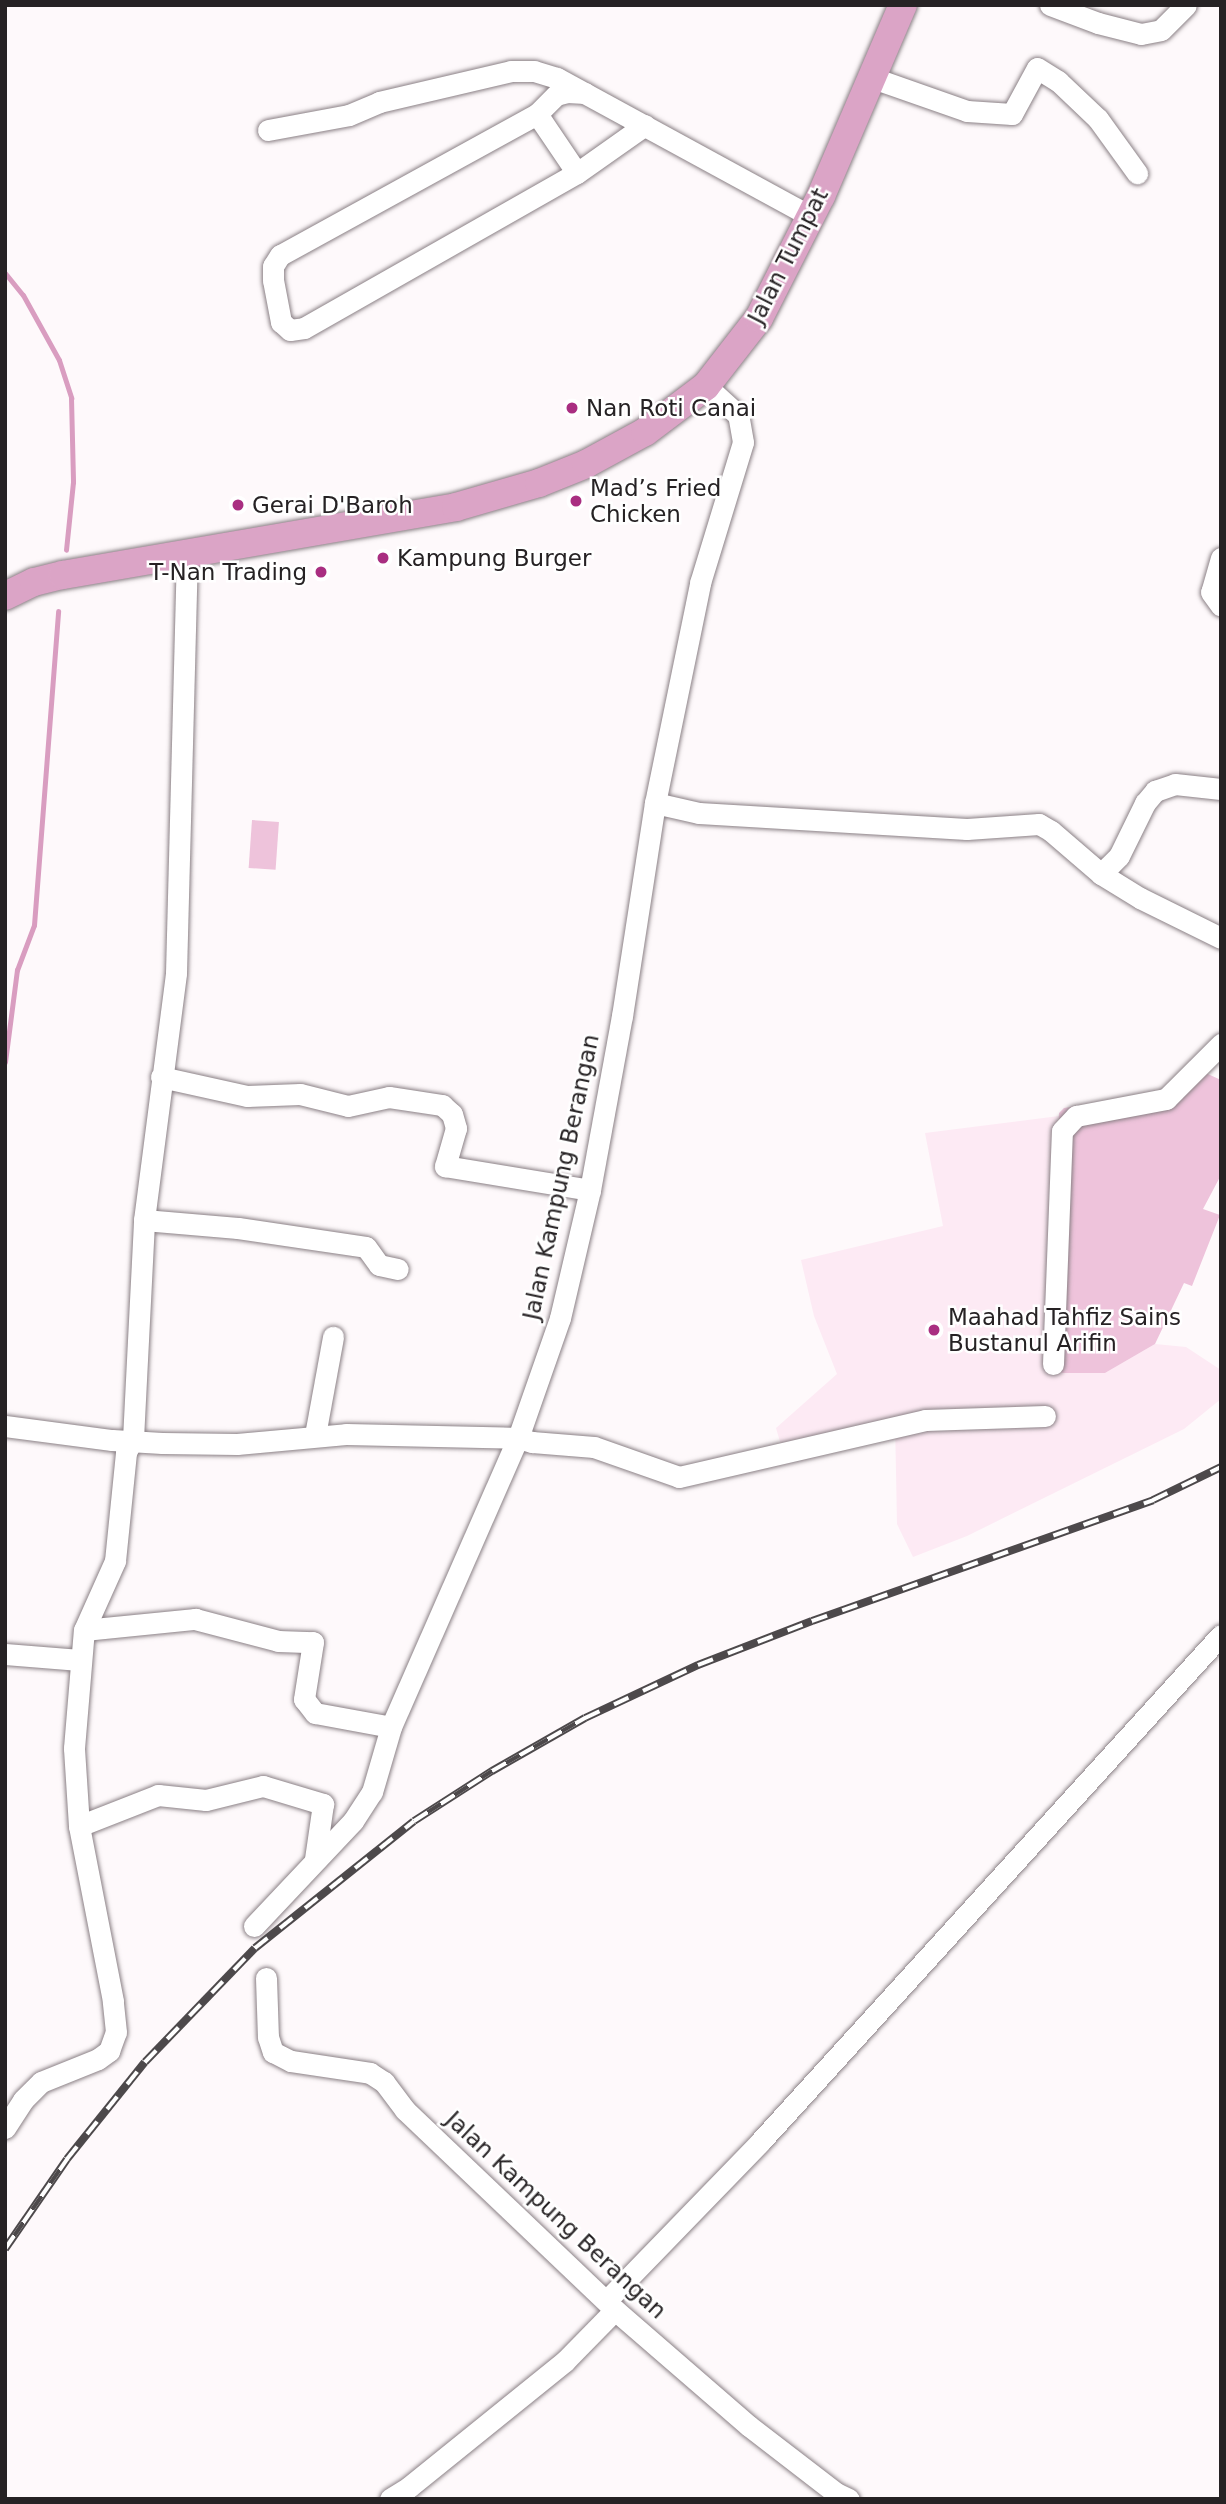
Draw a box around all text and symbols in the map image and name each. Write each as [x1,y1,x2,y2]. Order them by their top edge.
street label: Jalan Tumpat [742,184,834,328]
place label: Nan Roti Canai [586,394,756,422]
marker: Nan Roti Canai [564,400,580,416]
place label: Mad’s Fried Chicken [590,474,721,528]
place label: Gerai D'Baroh [252,491,413,519]
marker: Mad’s Fried Chicken [568,493,584,509]
marker: Gerai D'Baroh [230,497,246,513]
place label: Kampung Burger [397,544,591,572]
marker: Kampung Burger [375,550,391,566]
place label: T-Nan Trading [149,558,307,586]
marker: T-Nan Trading [313,564,329,580]
street label: Jalan Kampung Berangan [517,1032,605,1322]
place label: Maahad Tahfiz Sains Bustanul Arifin [948,1303,1181,1357]
marker: Maahad Tahfiz Sains Bustanul Arifin [926,1322,942,1338]
street label: Jalan Kampung Berangan [440,2106,672,2324]

